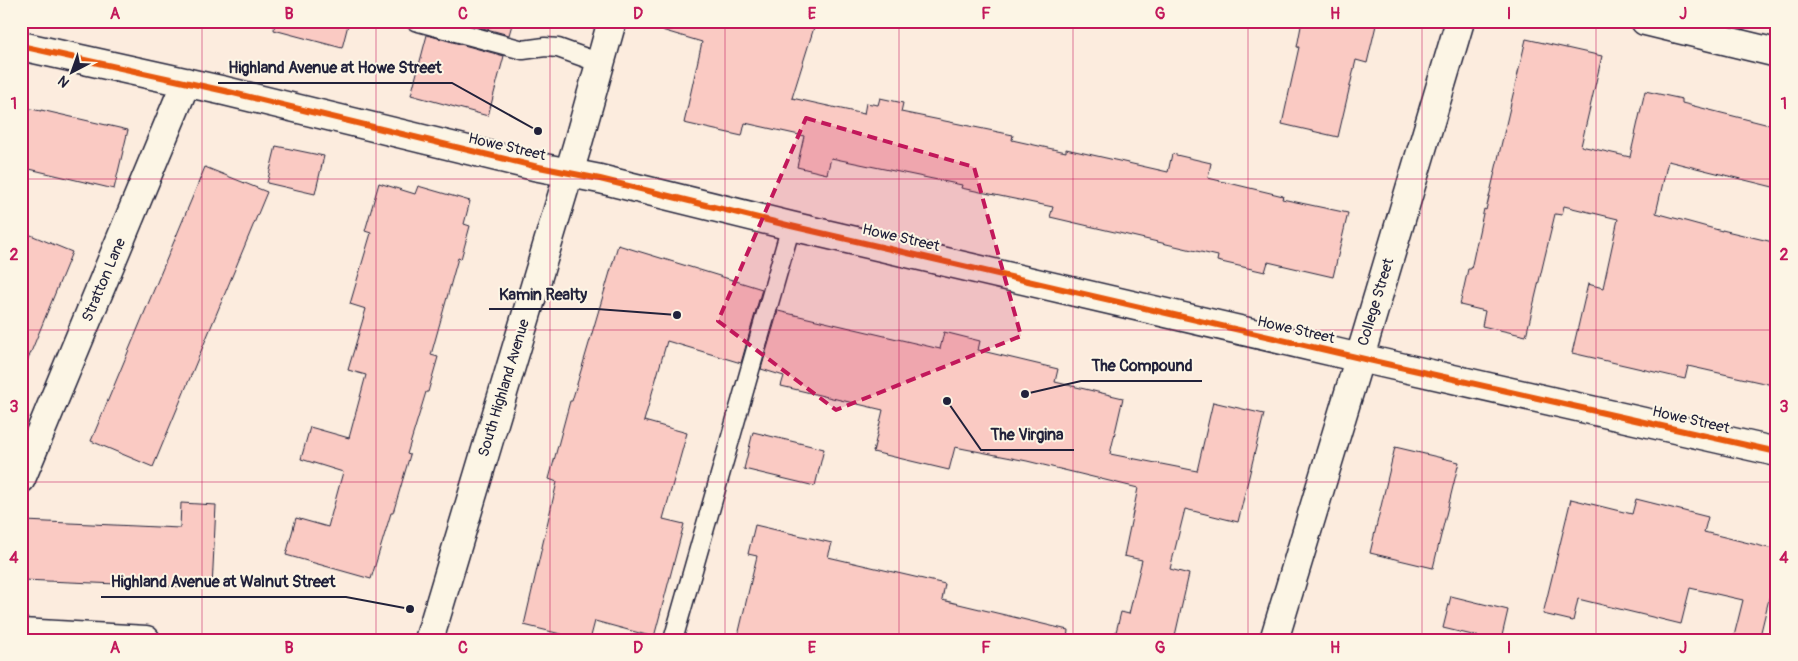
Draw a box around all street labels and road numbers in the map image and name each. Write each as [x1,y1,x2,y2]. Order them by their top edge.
street label: Howe Street [466,129,548,165]
street label: Howe Street [860,220,942,256]
street label: Stratton Lane [78,235,130,325]
street label: College Street [1354,255,1399,348]
street label: Howe Street [1255,312,1337,348]
street label: South Highland Avenue [474,316,534,459]
street label: Howe Street [1650,402,1732,438]

